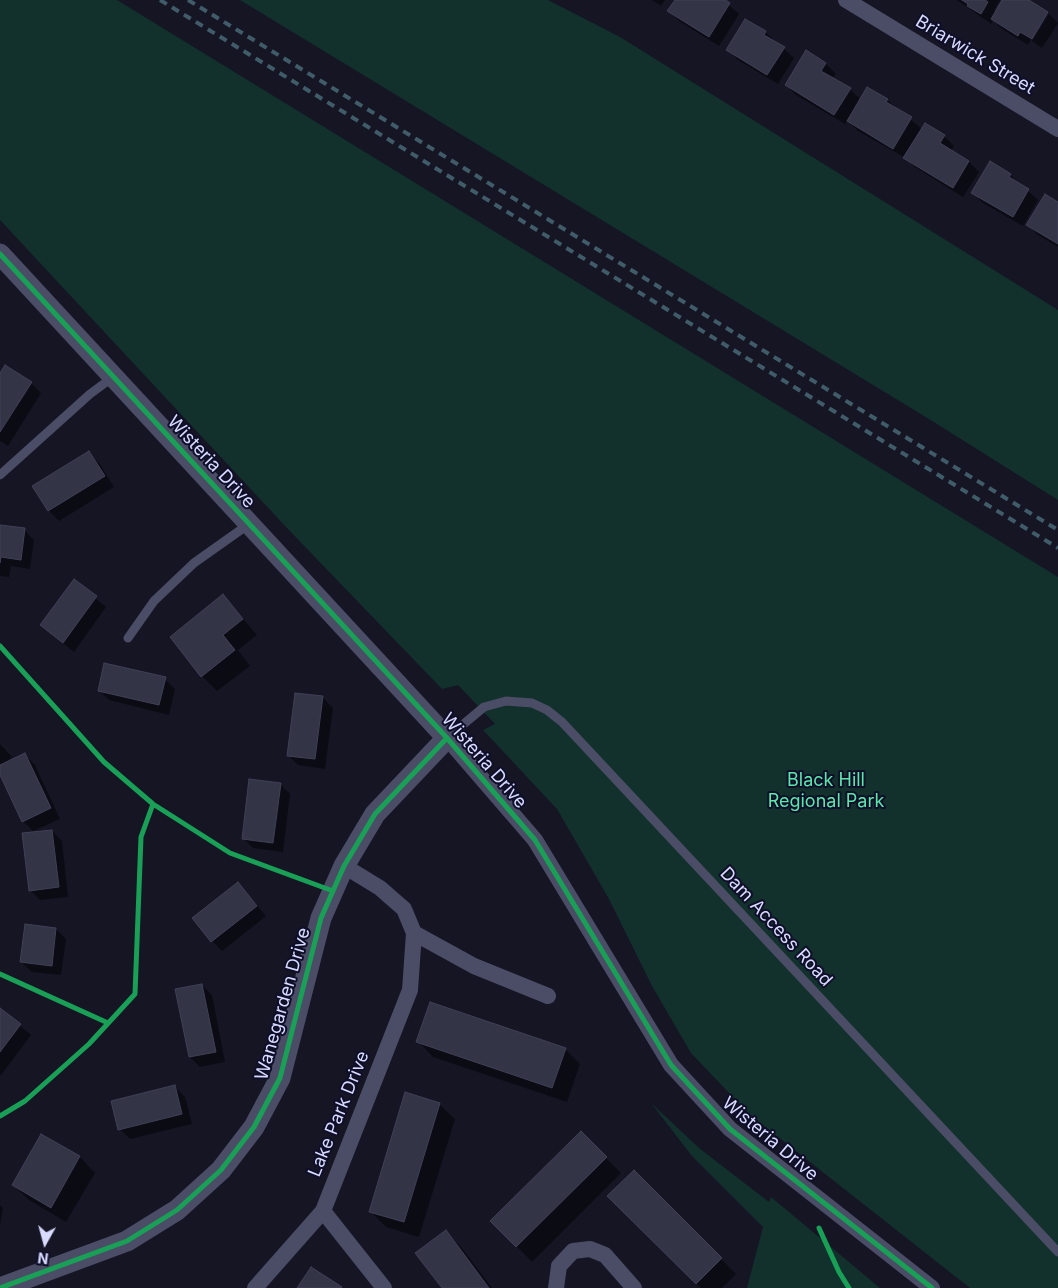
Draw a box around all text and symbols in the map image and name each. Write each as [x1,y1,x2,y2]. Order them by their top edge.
street label: Briarwick Street [911,11,1039,99]
street label: Wisteria Drive [163,411,259,513]
street label: Wisteria Drive [437,709,531,813]
park label: Black Hill Regional Park [768,770,884,812]
street label: Dam Access Road [715,863,837,991]
street label: Wanegarden Drive [251,925,315,1083]
street label: Lake Park Drive [304,1048,374,1180]
street label: Wisteria Drive [717,1092,823,1186]
north arrow [20,1218,70,1268]
text: N [37,1249,49,1267]

